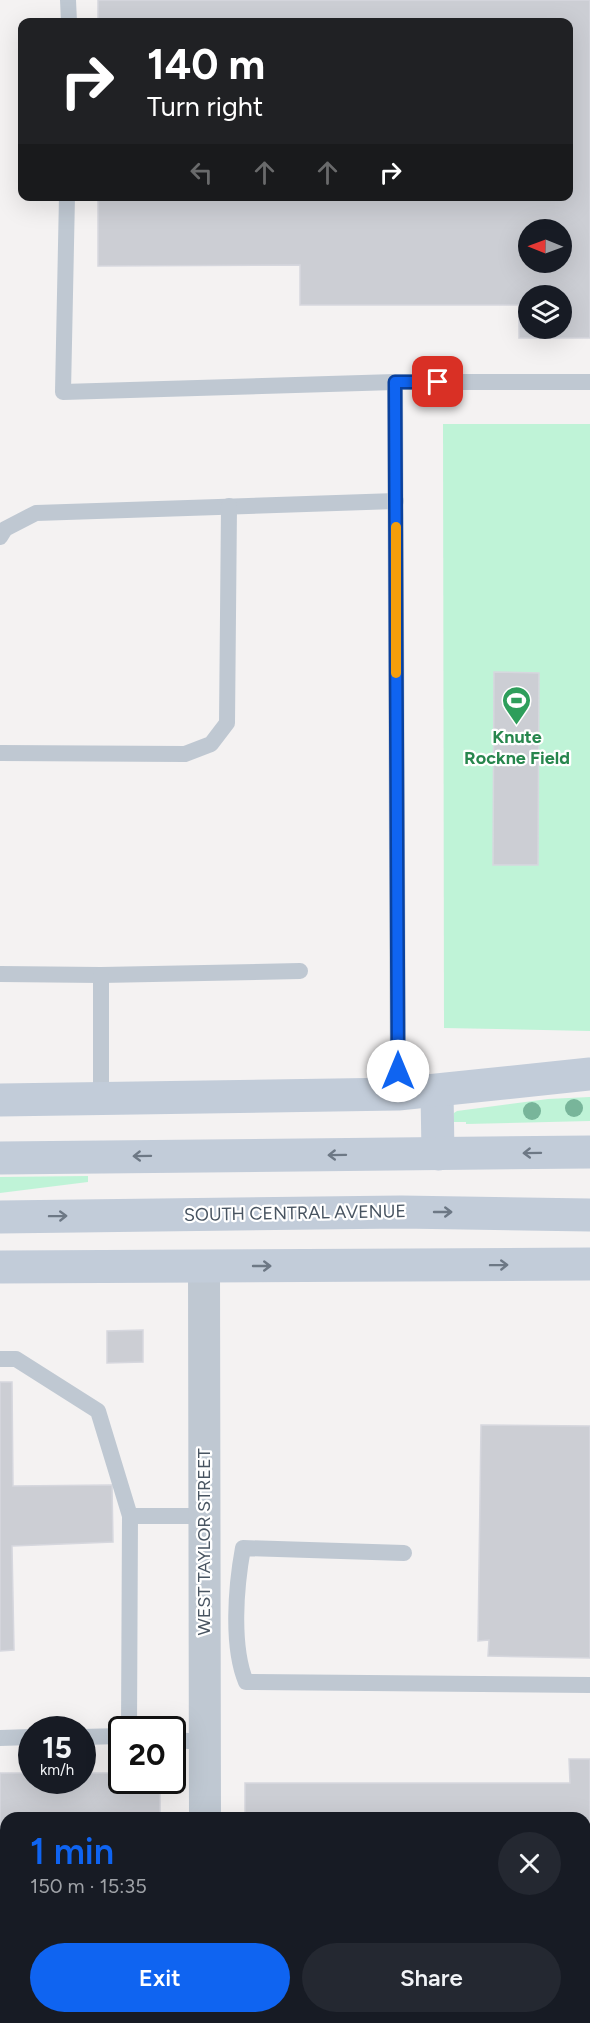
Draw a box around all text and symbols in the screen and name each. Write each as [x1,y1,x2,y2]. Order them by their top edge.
text: 140 m [147,39,265,90]
icon: right [48,42,126,120]
text: Turn right [147,90,263,123]
icon: left [185,156,218,189]
icon: ahead [248,156,281,189]
icon: ahead [311,156,344,189]
icon: right [374,156,407,189]
north arrow [518,219,572,273]
map controls [518,219,572,339]
button: layers [518,285,572,339]
pin [412,356,463,407]
icon: arrive [421,365,454,398]
sports icon: Knute Rockne Field [501,684,533,726]
place label: Knute Rockne Field [464,726,570,769]
position arrow [366,1039,430,1103]
one-way arrow [522,1147,542,1159]
one-way arrow [327,1149,347,1160]
one-way arrow [132,1150,152,1162]
street label: SOUTH CENTRAL AVENUE [184,1200,406,1226]
one-way arrow [432,1206,452,1218]
one-way arrow [48,1210,68,1222]
one-way arrow [489,1259,509,1271]
one-way arrow [252,1260,272,1272]
street label: WEST TAYLOR STREET [193,1448,215,1636]
speed limit sign: 20 [108,1716,186,1794]
text: 15 [42,1729,72,1766]
text: km/h [40,1761,74,1779]
text: 1 min [30,1830,114,1873]
button: close [498,1832,561,1895]
text: 150 m · 15:35 [30,1874,147,1898]
button: Exit [30,1943,290,2012]
button: Share [302,1943,561,2012]

